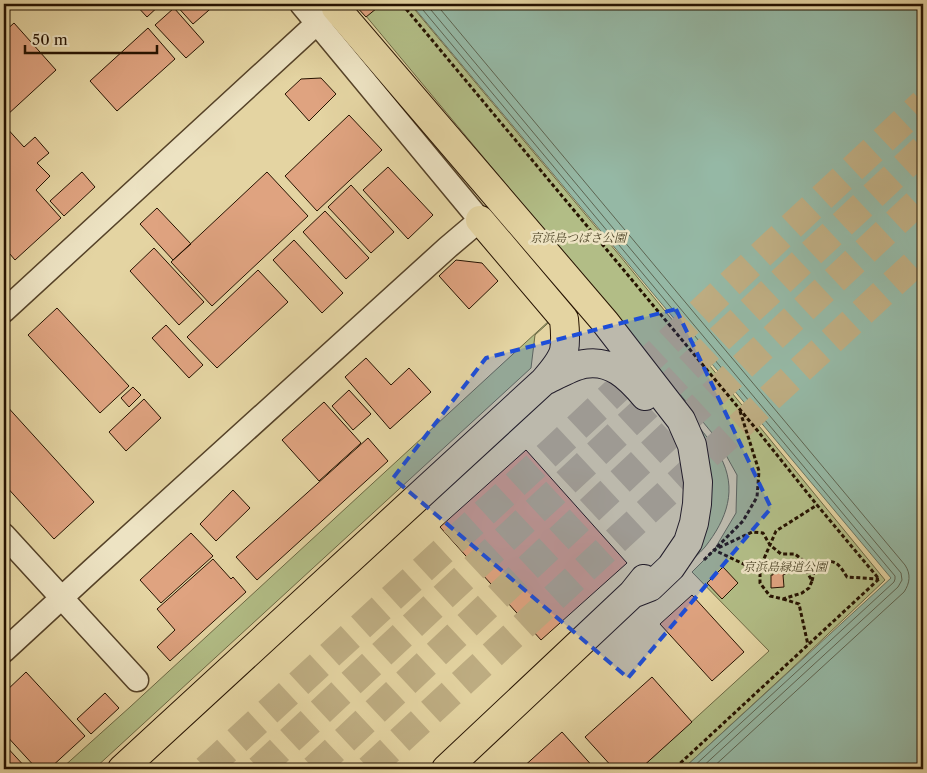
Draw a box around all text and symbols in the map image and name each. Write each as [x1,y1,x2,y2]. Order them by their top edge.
scale bar [25,22,158,54]
text: 50 m [32,30,68,49]
park label: 京浜島つばさ公園 [530,230,628,245]
park label: 京浜島緑道公園 [743,559,829,574]

